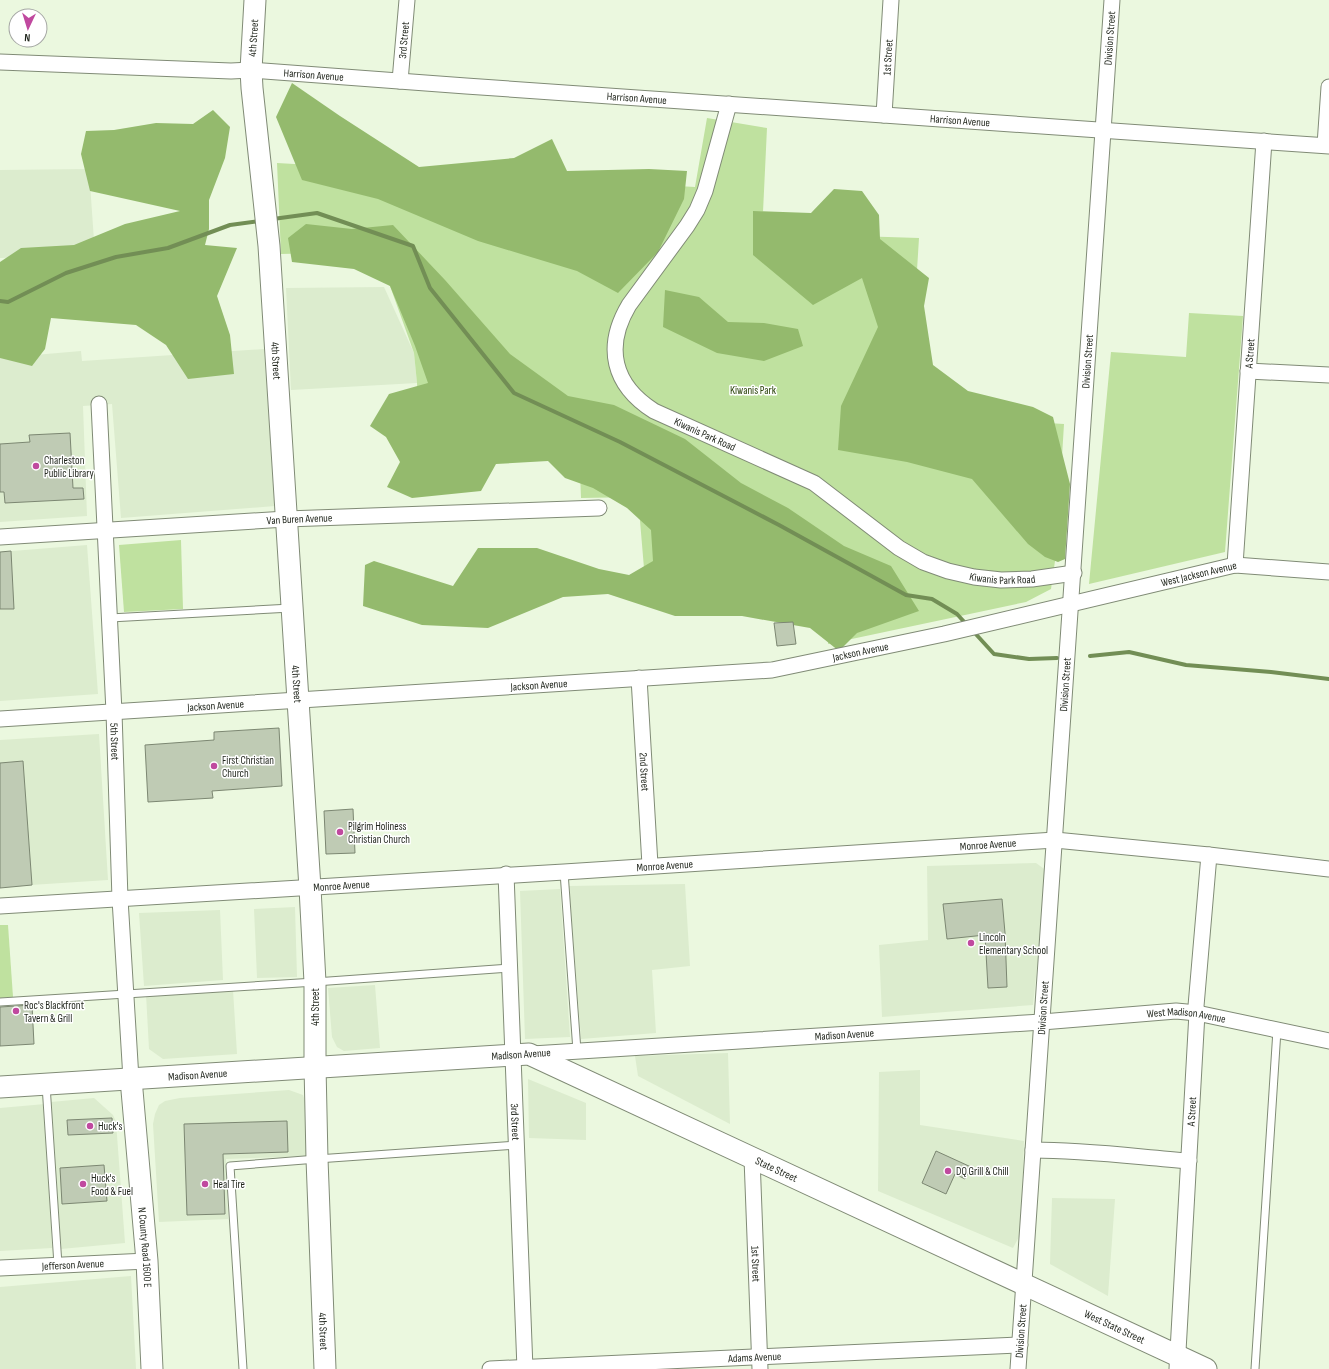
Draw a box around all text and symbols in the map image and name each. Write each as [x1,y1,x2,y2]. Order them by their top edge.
north arrow [8,8,48,48]
street label: Division Street [1102,10,1118,66]
street label: 4th Street [246,18,261,57]
street label: 3rd Street [396,20,412,59]
text: N [24,31,31,44]
street label: 1st Street [880,38,896,76]
street label: Harrison Avenue [283,66,344,84]
street label: Harrison Avenue [606,90,667,107]
street label: Harrison Avenue [930,112,990,129]
street label: Division Street [1079,333,1096,389]
street label: A Street [1242,338,1258,370]
street label: 4th Street [268,342,284,381]
park label: Kiwanis Park [730,384,777,397]
street label: Kiwanis Park Road [672,415,738,454]
place label: Charleston Public Library [44,454,94,480]
marker: Charleston Public Library [31,461,41,471]
street label: Van Buren Avenue [266,511,332,527]
street label: West Jackson Avenue [1160,559,1238,589]
street label: Kiwanis Park Road [968,570,1037,587]
street label: Jackson Avenue [830,640,890,664]
street label: Division Street [1057,657,1074,712]
street label: 4th Street [289,665,304,704]
street label: Jackson Avenue [509,677,568,694]
street label: Jackson Avenue [186,698,244,714]
street label: 5th Street [107,723,122,761]
street label: 2nd Street [636,752,652,792]
place label: First Christian Church [222,754,274,780]
marker: First Christian Church [209,761,219,771]
place label: Pilgrim Holiness Christian Church [348,820,410,846]
marker: Pilgrim Holiness Christian Church [335,827,345,837]
street label: Monroe Avenue [959,837,1017,853]
street label: Monroe Avenue [636,858,693,874]
street label: Monroe Avenue [313,878,370,894]
place label: Lincoln Elementary School [979,931,1048,957]
marker: Lincoln Elementary School [966,938,976,948]
street label: Division Street [1035,980,1052,1035]
street label: 4th Street [309,988,322,1026]
place label: Roc's Blackfront Tavern & Grill [24,999,85,1025]
street label: West Madison Avenue [1146,1005,1227,1026]
marker: Roc's Blackfront Tavern & Grill [11,1006,21,1016]
street label: Madison Avenue [814,1027,874,1043]
street label: Madison Avenue [491,1046,551,1063]
street label: Madison Avenue [168,1067,228,1084]
street label: A Street [1185,1096,1199,1128]
street label: 3rd Street [508,1103,522,1141]
place label: Huck's [98,1120,123,1133]
marker: Huck's [85,1121,95,1131]
street label: State Street [753,1154,800,1185]
place label: DQ Grill & Chill [956,1165,1009,1178]
marker: DQ Grill & Chill [943,1166,953,1176]
place label: Huck's Food & Fuel [91,1172,133,1198]
place label: Heal Tire [213,1178,245,1191]
marker: Huck's Food & Fuel [78,1179,88,1189]
marker: Heal Tire [200,1179,210,1189]
street label: N County Road 1600 E [135,1207,154,1288]
street label: 1st Street [748,1246,763,1283]
street label: Jefferson Avenue [41,1257,104,1273]
street label: Division Street [1013,1303,1029,1359]
street label: West State Street [1082,1307,1147,1347]
street label: 4th Street [316,1312,330,1351]
street label: Adams Avenue [727,1350,782,1365]

